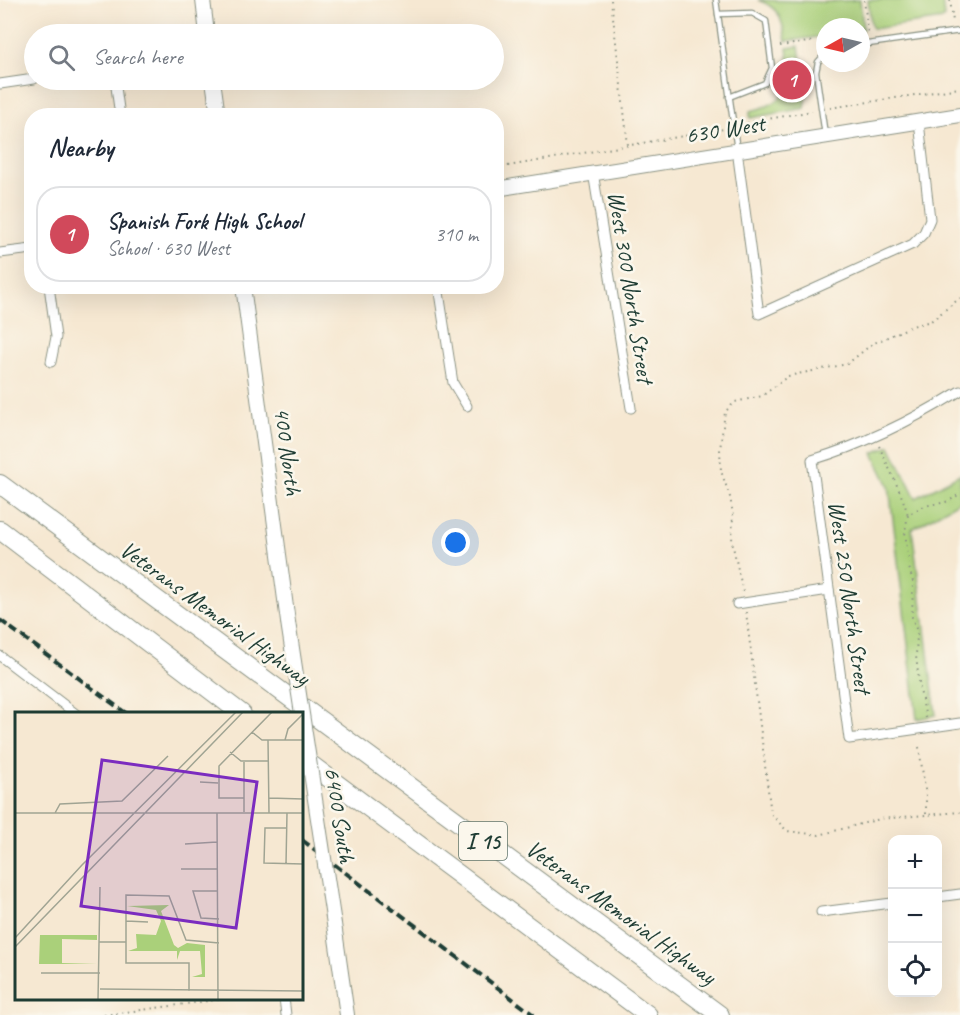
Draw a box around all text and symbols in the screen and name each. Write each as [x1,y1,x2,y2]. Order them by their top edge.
north arrow [816,18,870,72]
search box [24,24,504,90]
icon: search [45,41,78,74]
text: Search here [93,43,183,71]
pin: 1 [772,58,812,103]
street label: 630 West [683,108,769,150]
text: Nearby [48,131,113,164]
street label: West 300 North Street [601,189,661,388]
text: Spanish Fork High School [107,208,302,236]
text: 1 [65,222,74,247]
text: 310 m [435,222,478,247]
text: School · 630 West [107,236,230,261]
street label: 400 North [267,405,309,498]
street label: West 250 North Street [822,499,879,698]
your location [441,528,470,557]
street label: Veterans Memorial Highway [114,534,317,693]
inset map [15,712,303,1000]
street label: 6400 South [318,765,363,866]
road number: I 15 [459,822,507,860]
street label: Veterans Memorial Highway [520,833,723,992]
map controls [888,835,942,997]
button: + [888,835,942,889]
button: − [888,889,942,943]
button: locate [888,943,942,997]

